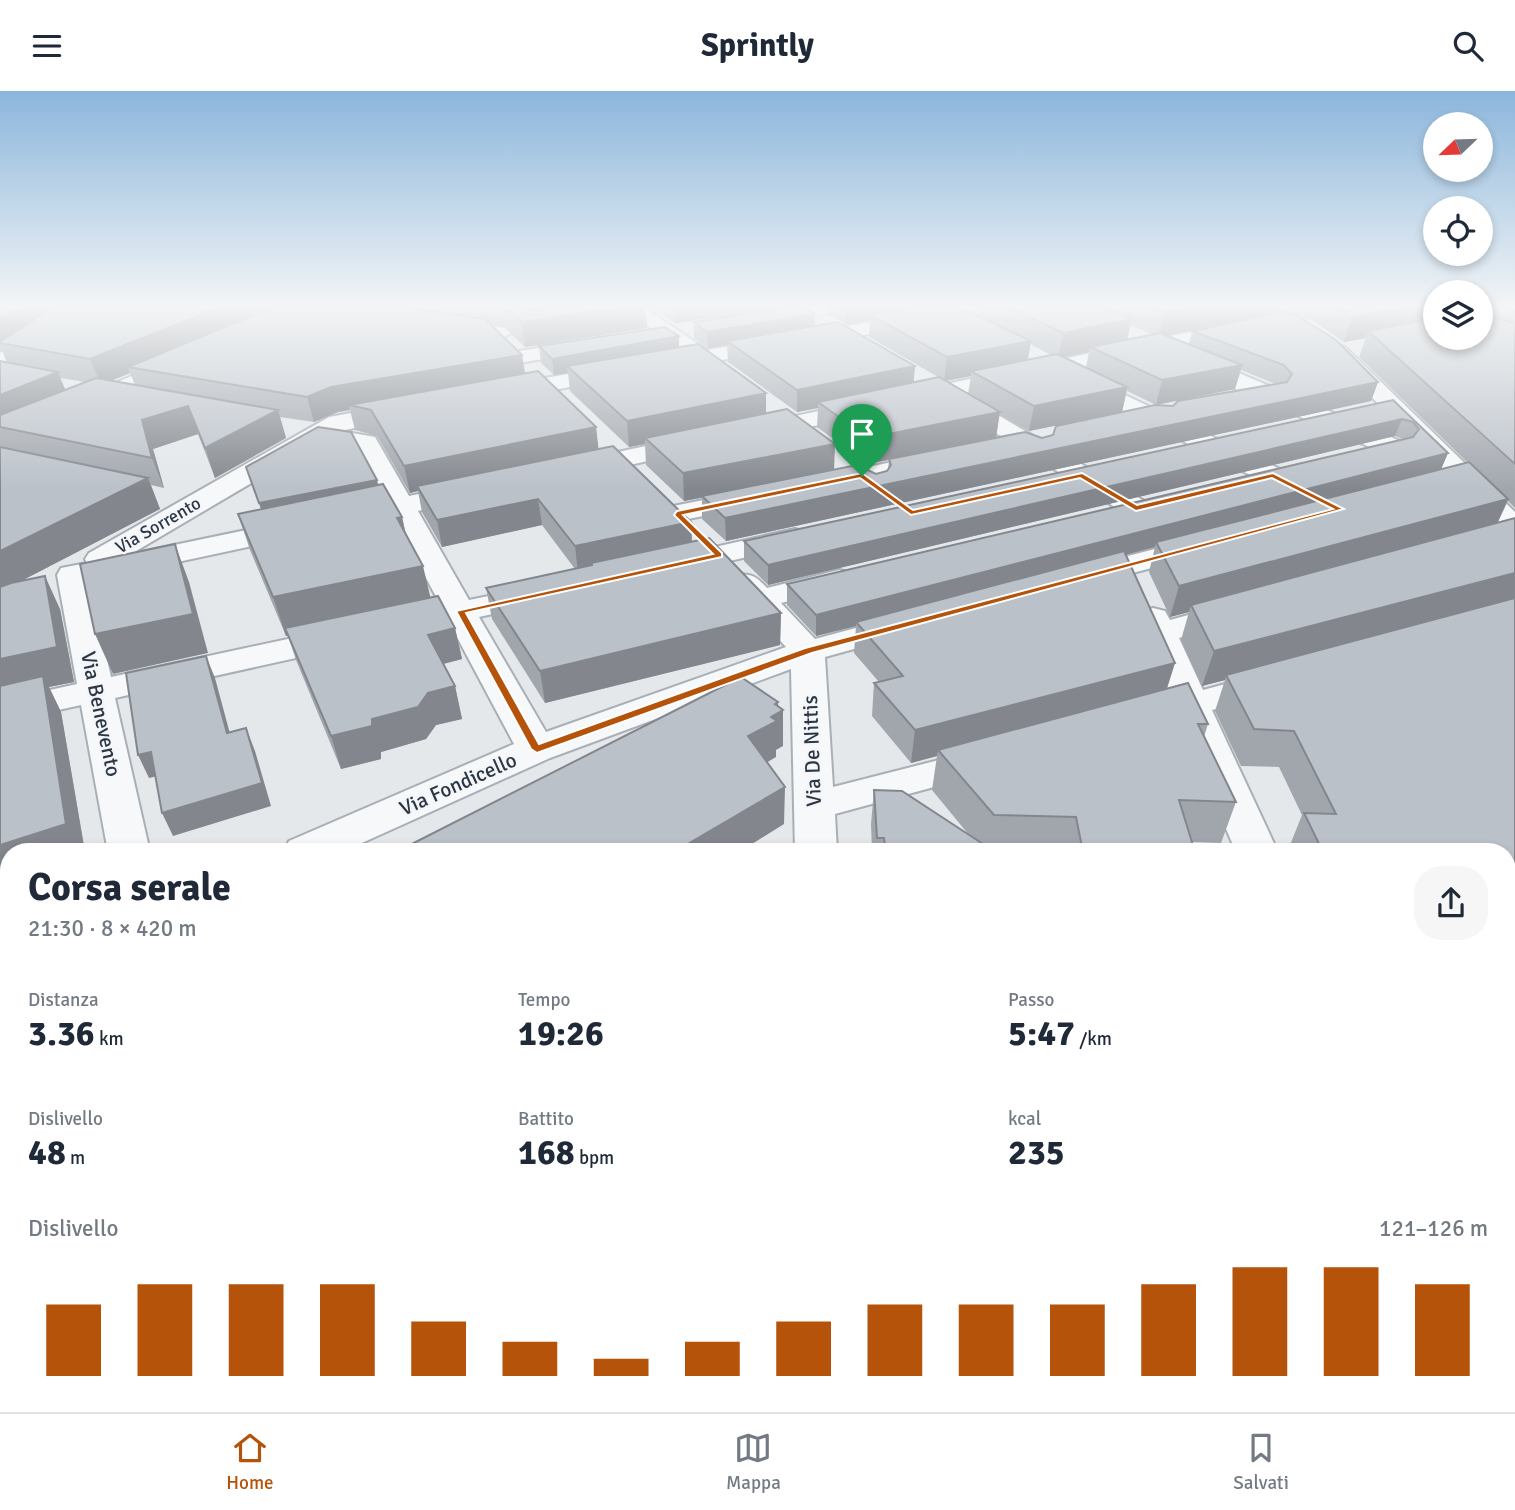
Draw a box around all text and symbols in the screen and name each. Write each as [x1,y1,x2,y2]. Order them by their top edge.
text: Sprintly [701,26,814,65]
icon: menu [28,27,66,65]
icon: search [1449,27,1487,65]
north arrow [1423,112,1493,182]
map controls [1423,112,1493,350]
button: locate [1423,196,1493,266]
button: layers [1423,280,1493,350]
pin [832,404,892,476]
icon: arrive [843,415,881,453]
street label: Via Sorrento [111,492,205,558]
street label: Via Benevento [75,649,127,779]
street label: Via De Nittis [797,695,827,807]
street label: Via Fondicello [395,747,521,821]
text: Corsa serale [28,864,231,911]
button: share [1414,866,1488,940]
text: 21:30 · 8 × 420 m [28,914,197,943]
text: Distanza [28,988,99,1012]
text: Tempo [518,988,570,1012]
text: Passo [1008,988,1055,1012]
text: 3.36 [28,1012,95,1055]
text: 19:26 [518,1012,604,1055]
text: 5:47 [1008,1012,1075,1055]
text: km [95,1027,124,1051]
text: /km [1075,1027,1112,1051]
text: Dislivello [28,1107,103,1131]
text: Battito [518,1107,574,1131]
text: kcal [1008,1107,1041,1131]
text: 48 [28,1131,66,1174]
text: 168 [518,1131,575,1174]
text: 235 [1008,1131,1065,1174]
text: m [66,1146,85,1170]
text: bpm [575,1146,614,1170]
text: Dislivello [28,1214,119,1243]
text: 121–126 m [1379,1214,1488,1243]
tab: Home [226,1429,274,1495]
tab: Mappa [726,1429,781,1495]
tab: Salvati [1233,1429,1289,1495]

